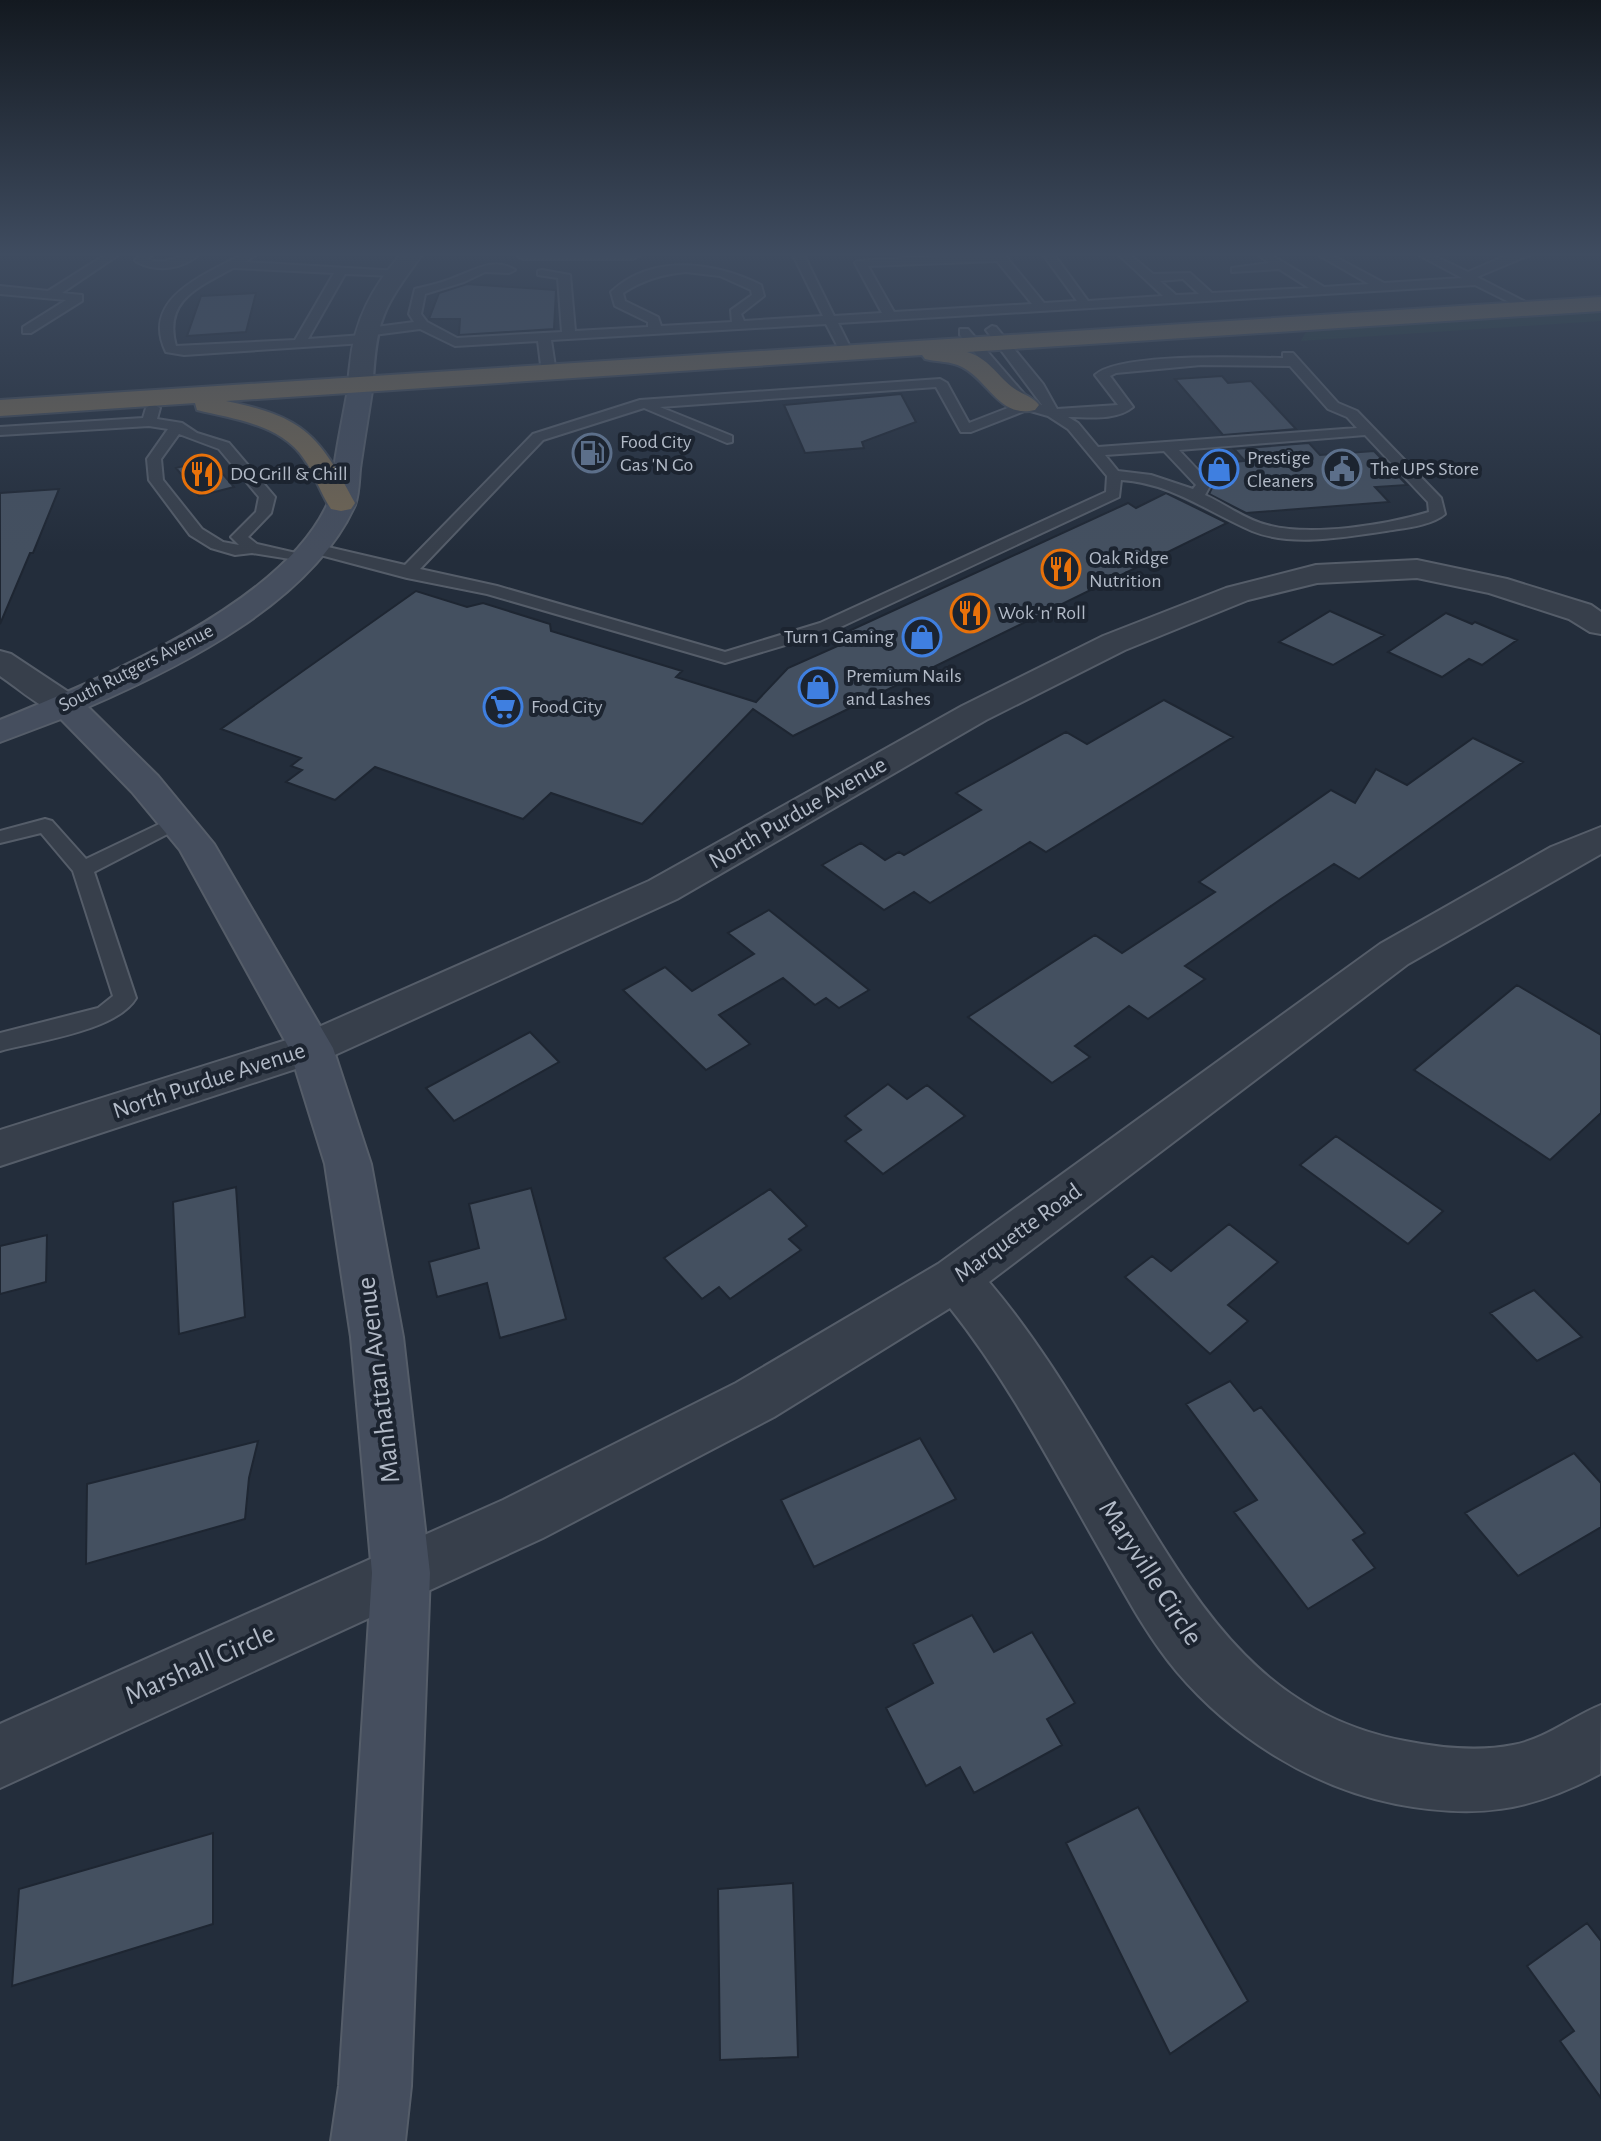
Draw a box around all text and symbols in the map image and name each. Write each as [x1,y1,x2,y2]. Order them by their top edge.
fuel station icon: Food City Gas 'N Go [571,432,613,474]
place label: Food City Gas 'N Go [620,432,693,475]
shop icon: Prestige Cleaners [1198,448,1240,490]
place label: Prestige Cleaners [1247,448,1314,491]
public building icon: The UPS Store [1321,448,1363,490]
restaurant icon: DQ Grill & Chill [181,453,223,495]
place label: The UPS Store [1370,459,1479,479]
place label: DQ Grill & Chill [230,464,348,484]
restaurant icon: Oak Ridge Nutrition [1040,548,1082,590]
place label: Oak Ridge Nutrition [1089,548,1169,591]
restaurant icon: Wok 'n' Roll [949,592,991,634]
place label: Wok 'n' Roll [998,603,1086,623]
shop icon: Turn 1 Gaming [901,616,943,658]
street label: South Rutgers Avenue [56,620,216,716]
place label: Turn 1 Gaming [784,627,894,647]
shop icon: Premium Nails and Lashes [797,666,839,708]
place label: Premium Nails and Lashes [846,666,962,709]
supermarket icon: Food City [482,686,524,728]
place label: Food City [531,697,603,717]
street label: North Purdue Avenue [705,752,891,874]
street label: North Purdue Avenue [110,1039,308,1123]
street label: Marquette Road [950,1179,1086,1287]
street label: Manhattan Avenue [352,1275,406,1485]
street label: Maryville Circle [1093,1495,1207,1651]
street label: Marshall Circle [121,1620,279,1710]

